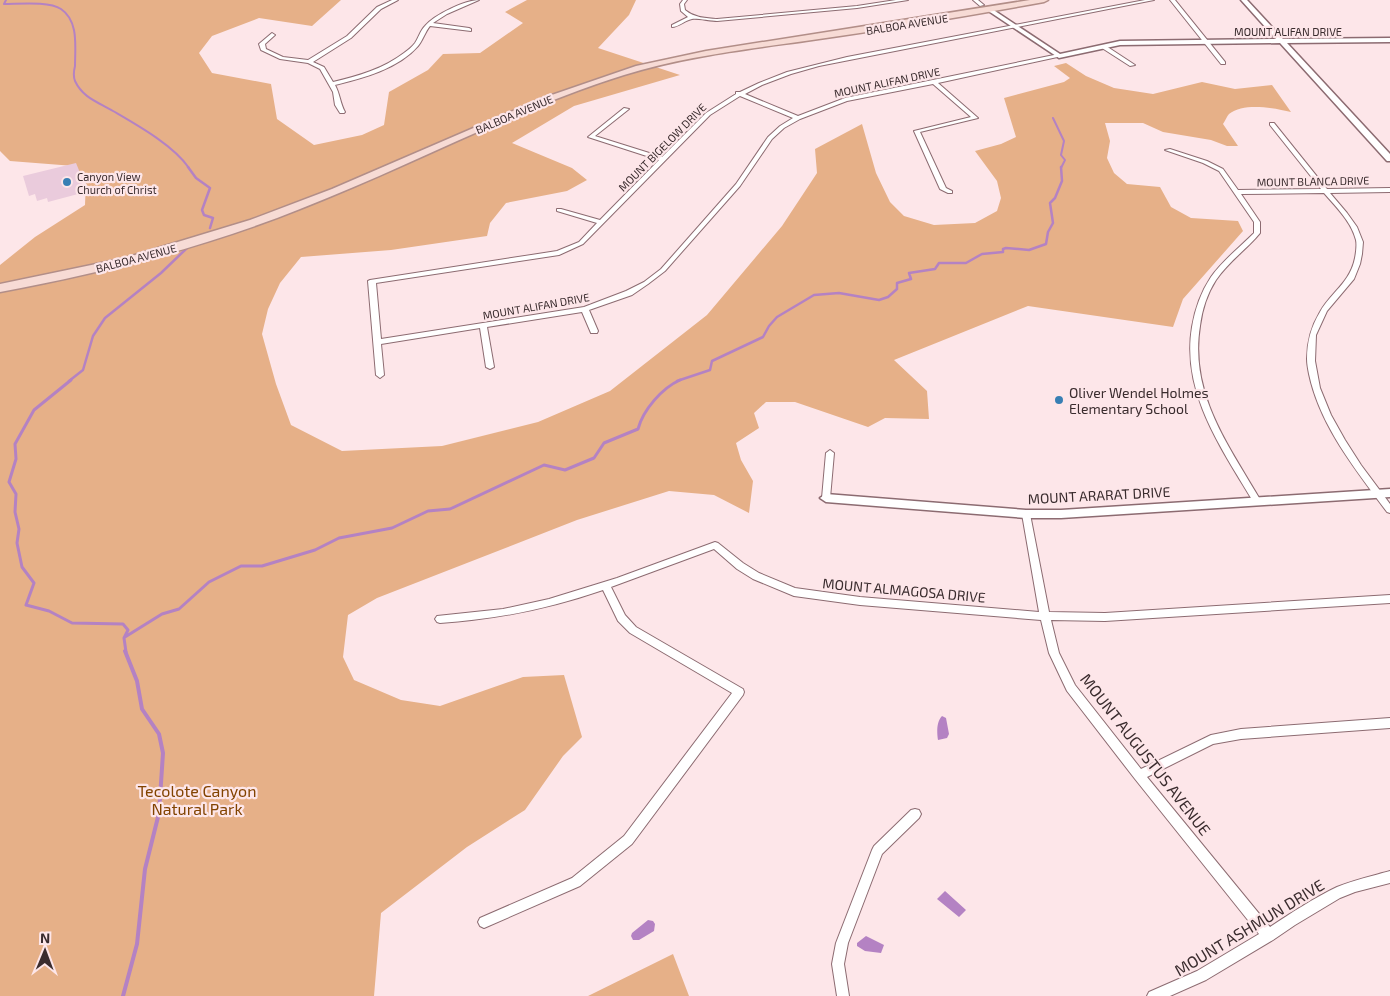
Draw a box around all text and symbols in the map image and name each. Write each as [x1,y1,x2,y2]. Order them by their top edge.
street label: BALBOA AVENUE [865,11,949,37]
street label: MOUNT ALIFAN DRIVE [1234,25,1342,38]
street label: MOUNT ALIFAN DRIVE [833,64,941,100]
street label: BALBOA AVENUE [473,92,555,136]
street label: MOUNT BIGELOW DRIVE [615,100,709,194]
place label: Canyon View Church of Christ [77,170,157,196]
street label: MOUNT BLANCA DRIVE [1256,174,1370,188]
marker: Canyon View Church of Christ [61,176,73,188]
street label: BALBOA AVENUE [94,241,178,275]
street label: MOUNT ALIFAN DRIVE [482,290,590,322]
place label: Oliver Wendel Holmes Elementary School [1069,384,1209,417]
marker: Oliver Wendel Holmes Elementary School [1053,394,1065,406]
street label: MOUNT ARARAT DRIVE [1027,483,1171,507]
street label: MOUNT ALMAGOSA DRIVE [822,574,986,606]
street label: MOUNT AUGUSTUS AVENUE [1077,669,1215,839]
park label: Tecolote Canyon Natural Park [138,781,256,818]
street label: MOUNT ASHMUN DRIVE [1171,875,1327,979]
north arrow [20,926,70,976]
text: N [40,929,50,946]

